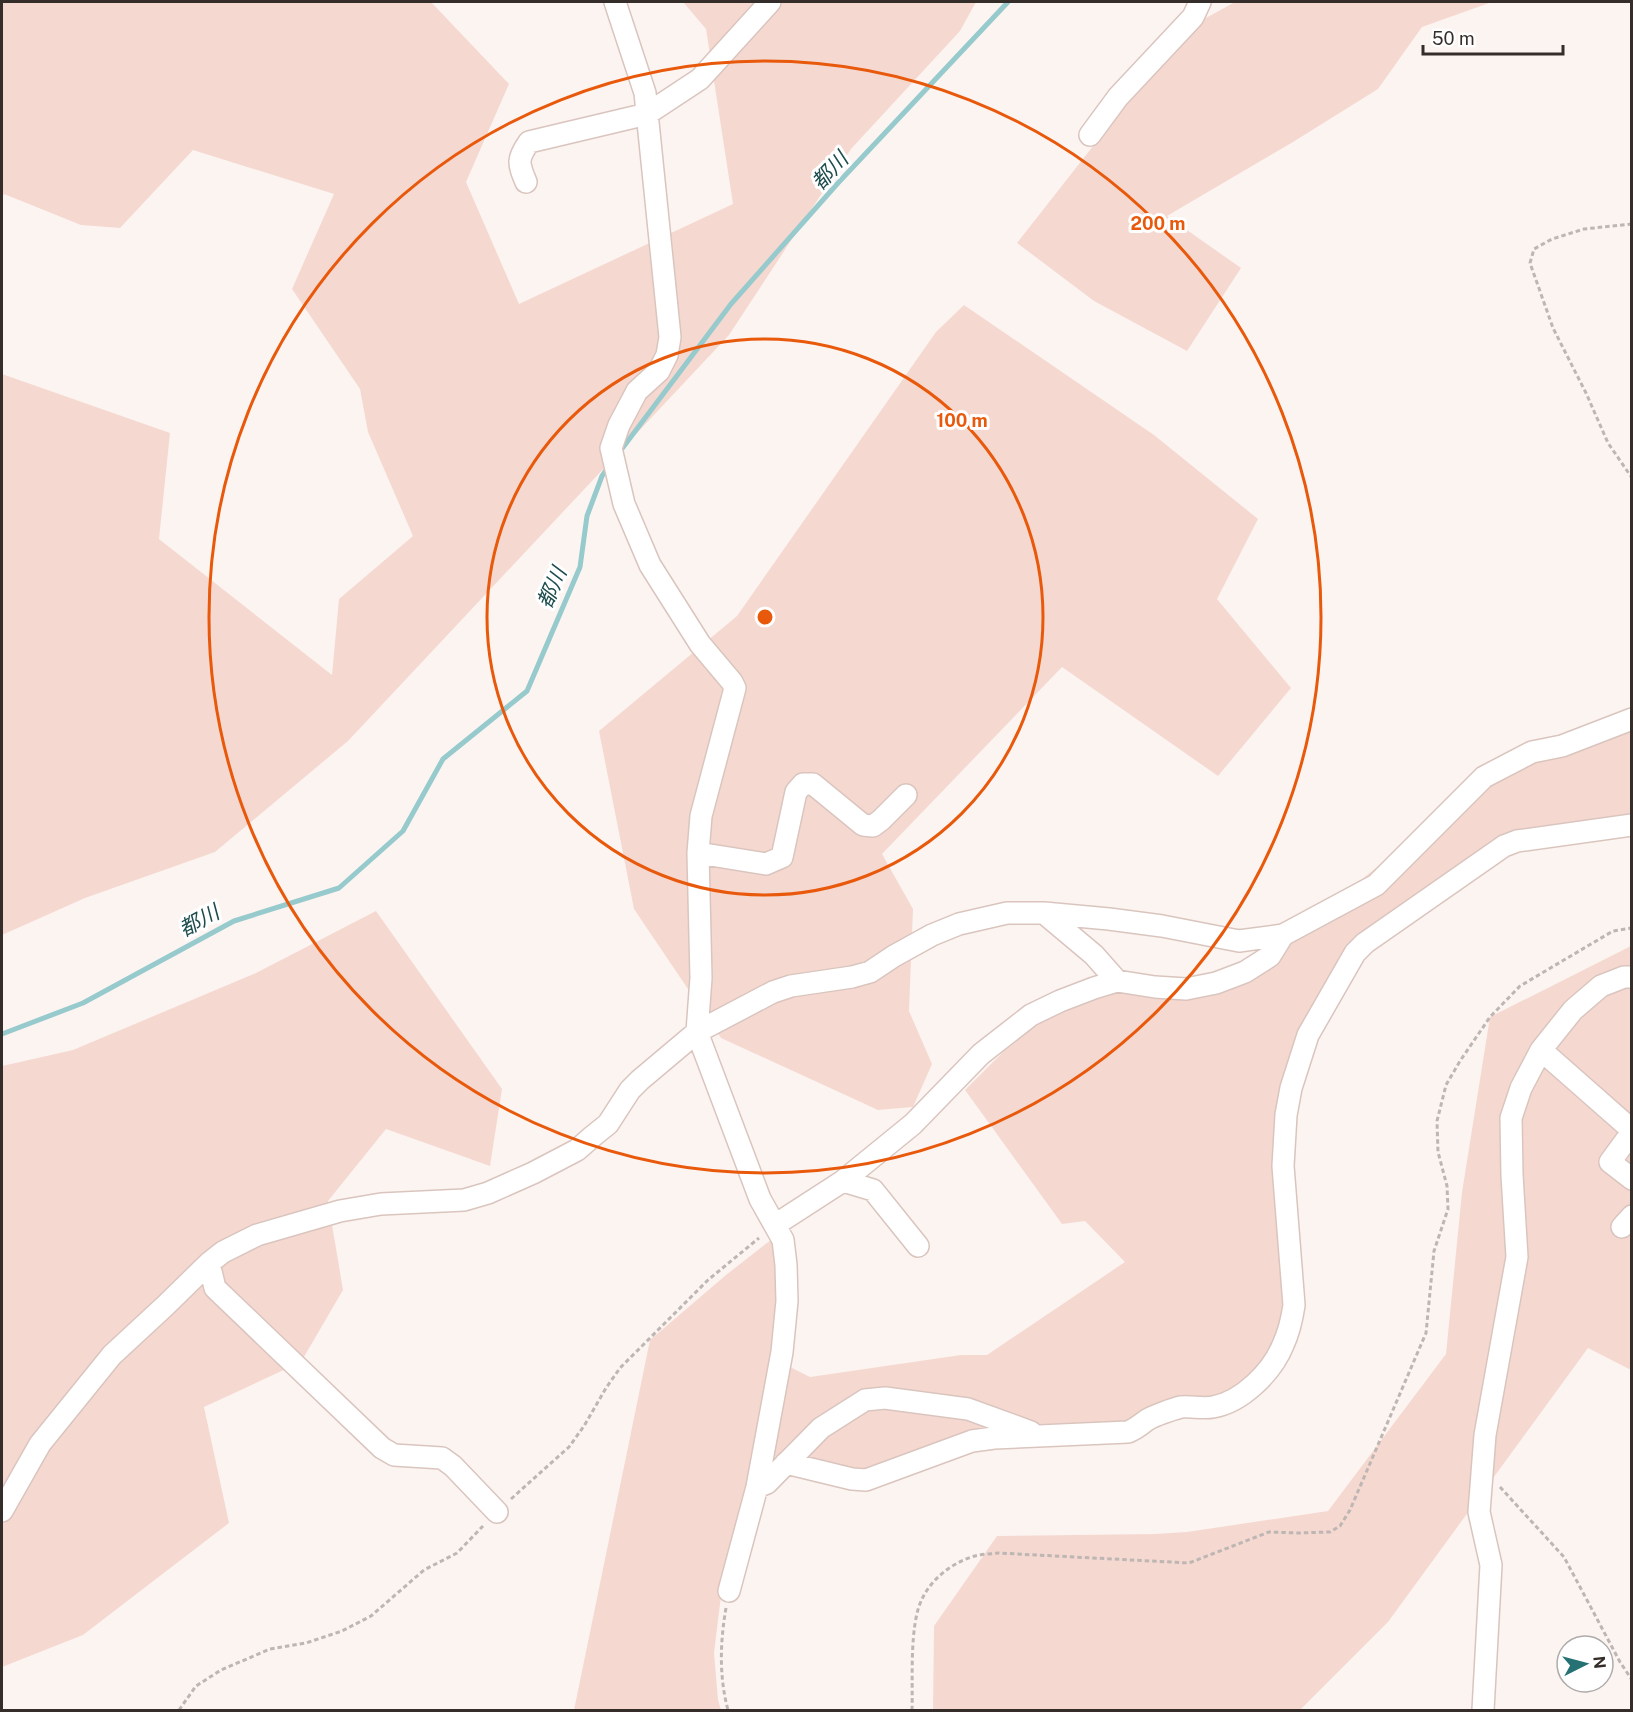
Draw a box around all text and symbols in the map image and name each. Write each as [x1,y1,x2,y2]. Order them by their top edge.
scale bar [1423,18,1562,56]
text: 50 m [1432,28,1475,49]
water label: 都川 [806,145,854,195]
text: 200 m [1131,213,1185,234]
text: 100 m [936,410,988,431]
water label: 都川 [532,562,572,612]
centre of rings [755,607,775,627]
water label: 都川 [174,898,225,942]
north arrow [1555,1634,1615,1694]
text: N [1589,1655,1610,1670]

